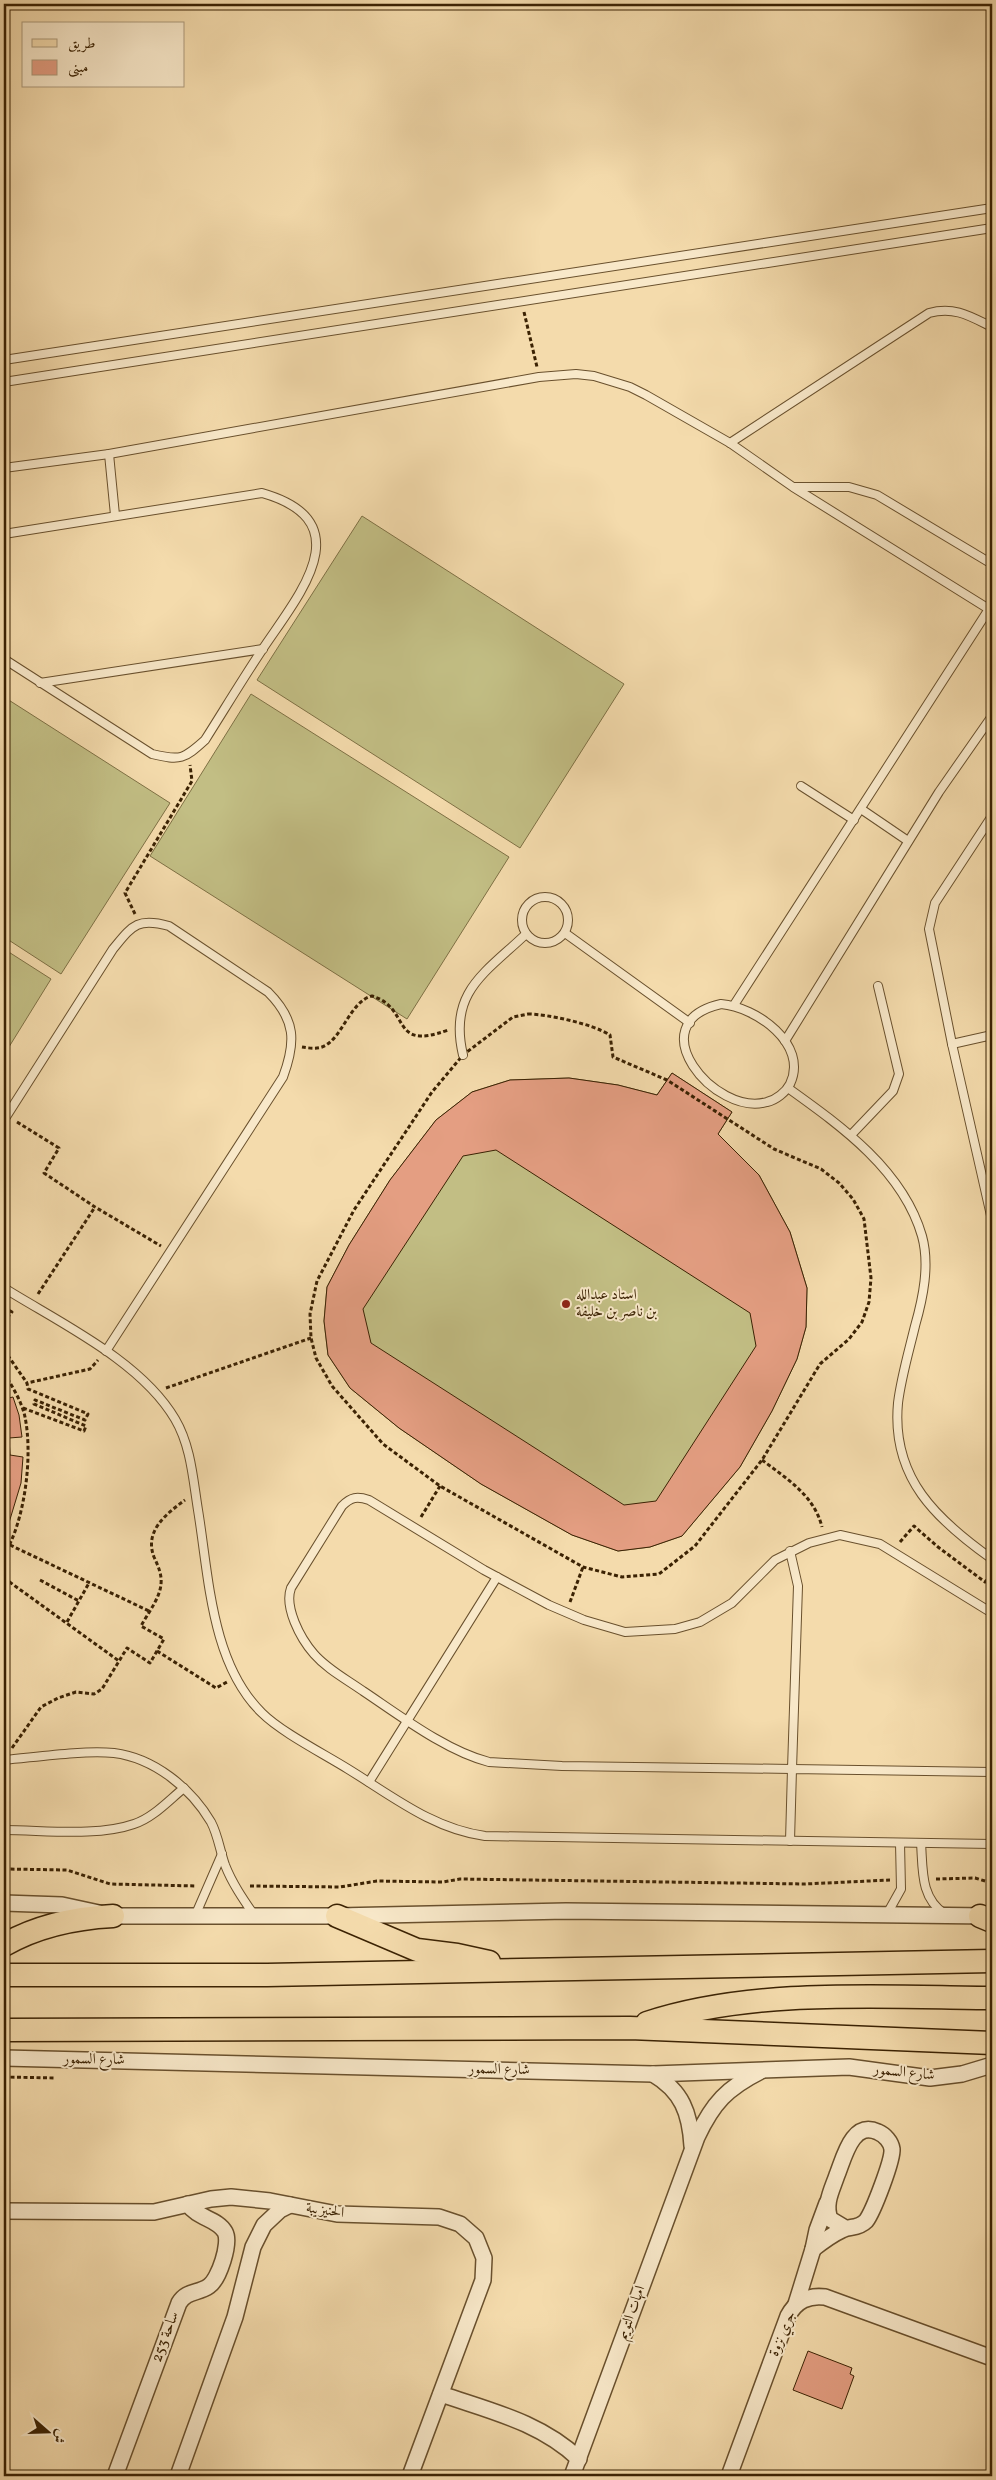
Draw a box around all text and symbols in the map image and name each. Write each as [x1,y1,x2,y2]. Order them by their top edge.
legend [22,22,185,88]
text: طريق [68,34,95,55]
text: مبنى [68,58,88,79]
place label: استاد عبدالله بن ناصر بن خليفة [576,1285,657,1323]
marker: استاد عبدالله بن ناصر بن خليفة [560,1298,572,1310]
street label: شارع السمور [61,2049,125,2072]
street label: شارع السمور [466,2059,530,2082]
street label: شارع السمور [870,2059,936,2088]
street label: الحنيزيبة [304,2198,346,2224]
street label: امهات التويم [612,2283,652,2343]
street label: جري نزوة [764,2308,802,2360]
street label: ساحة 253 [147,2309,185,2365]
north arrow [22,2408,72,2458]
text: ش [47,2426,70,2446]

